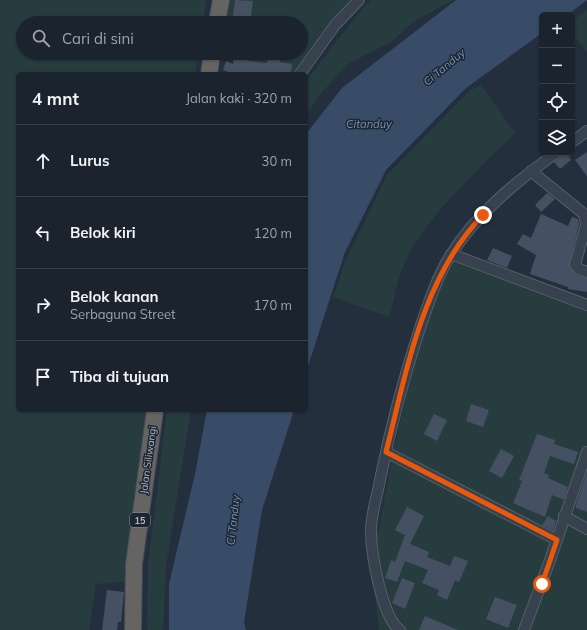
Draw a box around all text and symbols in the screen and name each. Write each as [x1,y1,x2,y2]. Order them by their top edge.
map controls [539,12,575,156]
button: + [539,12,575,48]
search box [16,16,308,60]
icon: search [30,27,52,49]
text: Cari di sini [62,29,134,48]
water label: Ci Tanduy [420,45,469,89]
button: − [539,48,575,84]
button: locate [539,84,575,120]
text: 4 mnt [32,88,79,109]
text: Jalan kaki · 320 m [186,90,292,106]
water label: Citanduy [346,117,393,131]
button: layers [539,120,575,156]
icon: ahead [32,150,54,172]
text: Lurus [70,151,110,170]
text: 30 m [262,153,292,169]
route end [474,206,492,224]
icon: left [32,222,54,244]
text: Belok kiri [70,223,136,242]
text: 120 m [254,225,292,241]
text: Belok kanan [70,287,159,306]
icon: right [32,294,54,316]
text: 170 m [254,297,292,313]
text: Serbaguna Street [70,306,176,322]
icon: arrive [32,366,54,388]
text: Tiba di tujuan [70,367,169,386]
street label: Jalan Siliwangi [137,425,159,495]
water label: Ci Tanduy [223,493,243,546]
road number: 15 [130,513,150,527]
route start [533,575,551,593]

